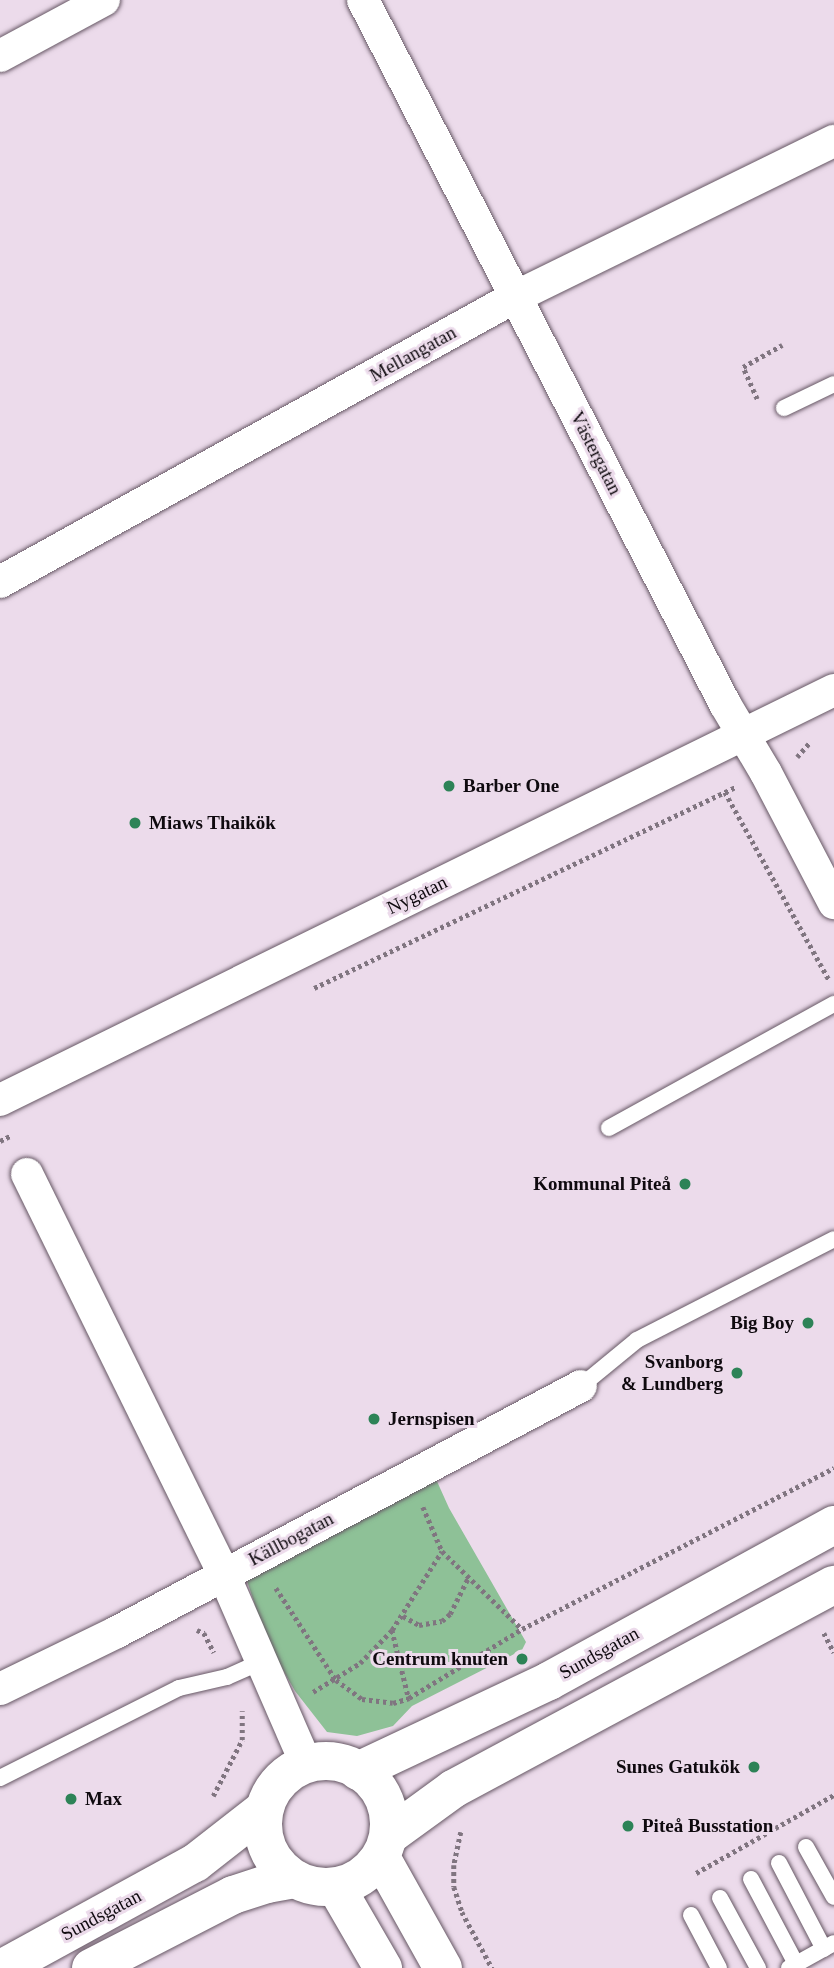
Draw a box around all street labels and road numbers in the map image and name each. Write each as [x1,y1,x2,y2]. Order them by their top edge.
street label: Mellangatan [366,321,460,387]
street label: Västergatan [565,408,627,498]
street label: Nygatan [383,871,451,919]
street label: Källbogatan [245,1507,337,1571]
street label: Sundsgatan [555,1622,643,1684]
street label: Sundsgatan [57,1884,145,1946]

